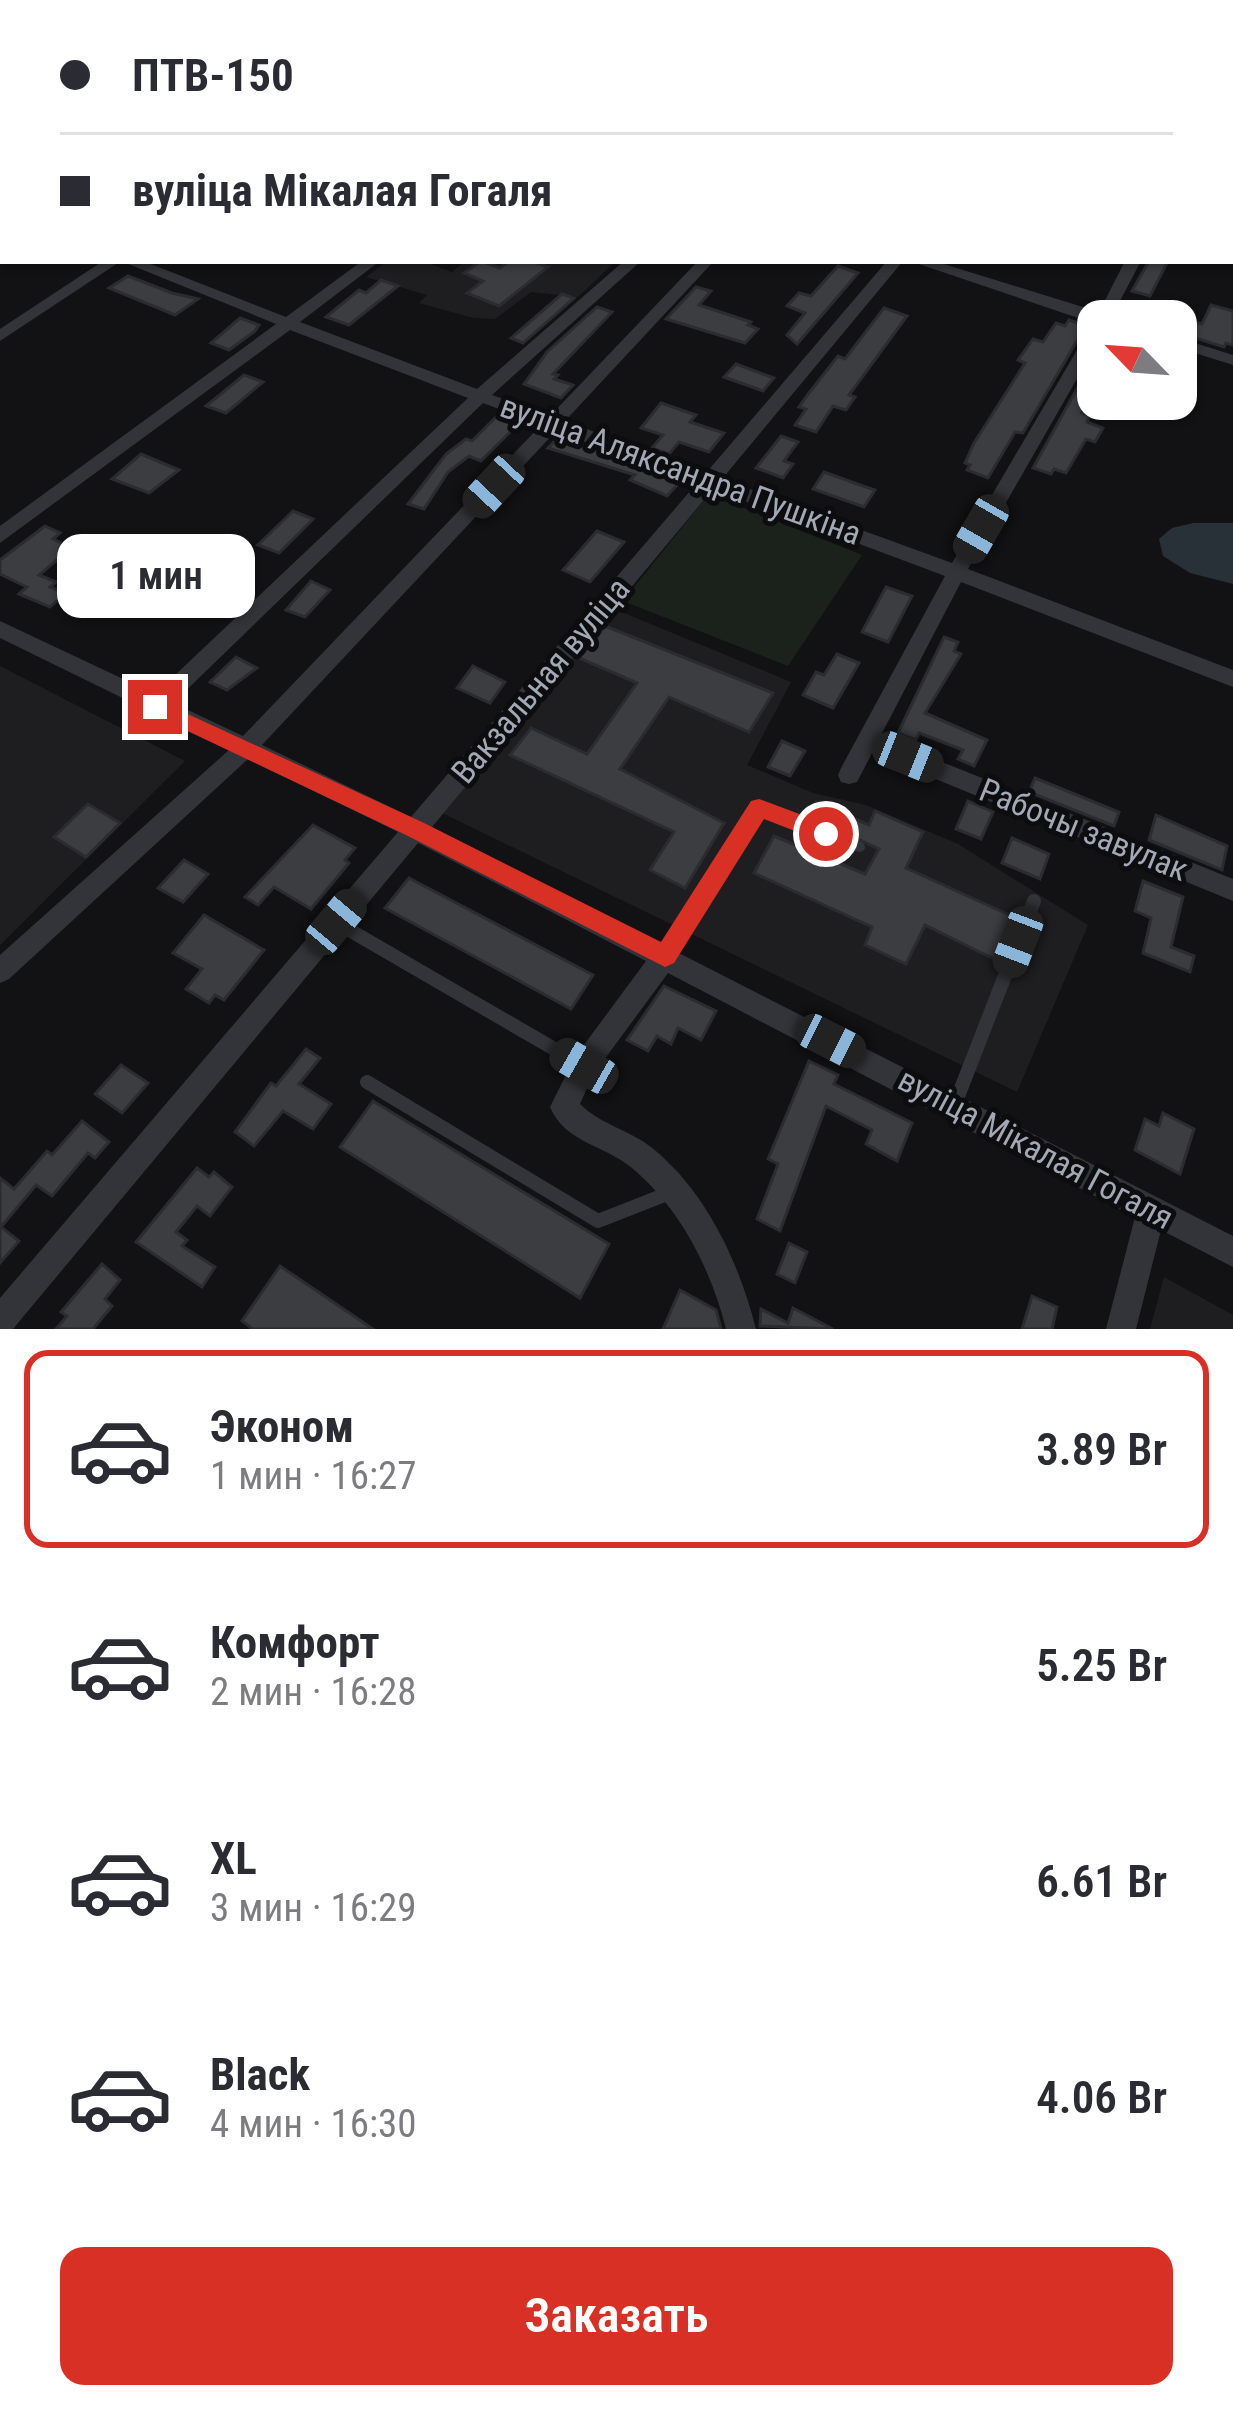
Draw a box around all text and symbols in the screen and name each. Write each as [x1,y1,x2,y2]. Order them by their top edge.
text: ПТВ-150 [132,49,294,102]
text: вуліца Мікалая Гогаля [132,164,552,217]
north arrow [1077,300,1197,420]
map controls [1077,300,1197,420]
street label: вуліца Аляксандра Пушкіна [495,386,866,553]
car [456,447,532,525]
car [947,489,1015,569]
callout: 1 мин [56,533,254,617]
text: 1 мин [109,553,203,599]
street label: Вакзальная вуліца [443,570,638,791]
route end [128,680,182,734]
car [868,727,948,787]
street label: Рабочы завулак [974,770,1194,889]
route start [799,807,853,861]
car [299,883,373,961]
car [988,902,1048,982]
car [791,1009,871,1073]
car [544,1032,624,1100]
street label: вуліца Мікалая Гогаля [892,1060,1180,1237]
icon: car [66,1395,174,1503]
text: Эконом [210,1400,354,1453]
text: 3.89 Br [1036,1423,1167,1476]
text: 1 мин · 16:27 [210,1453,417,1499]
icon: car [66,1611,174,1719]
text: Комфорт [210,1616,380,1669]
text: 5.25 Br [1036,1639,1167,1692]
text: 2 мин · 16:28 [210,1669,417,1715]
icon: car [66,1827,174,1935]
text: XL [210,1832,257,1885]
text: 6.61 Br [1036,1855,1167,1908]
text: 3 мин · 16:29 [210,1885,417,1931]
icon: car [66,2043,174,2151]
text: Black [210,2048,310,2101]
text: 4.06 Br [1036,2071,1167,2124]
text: 4 мин · 16:30 [210,2101,417,2147]
button: Заказать [60,2247,1173,2385]

